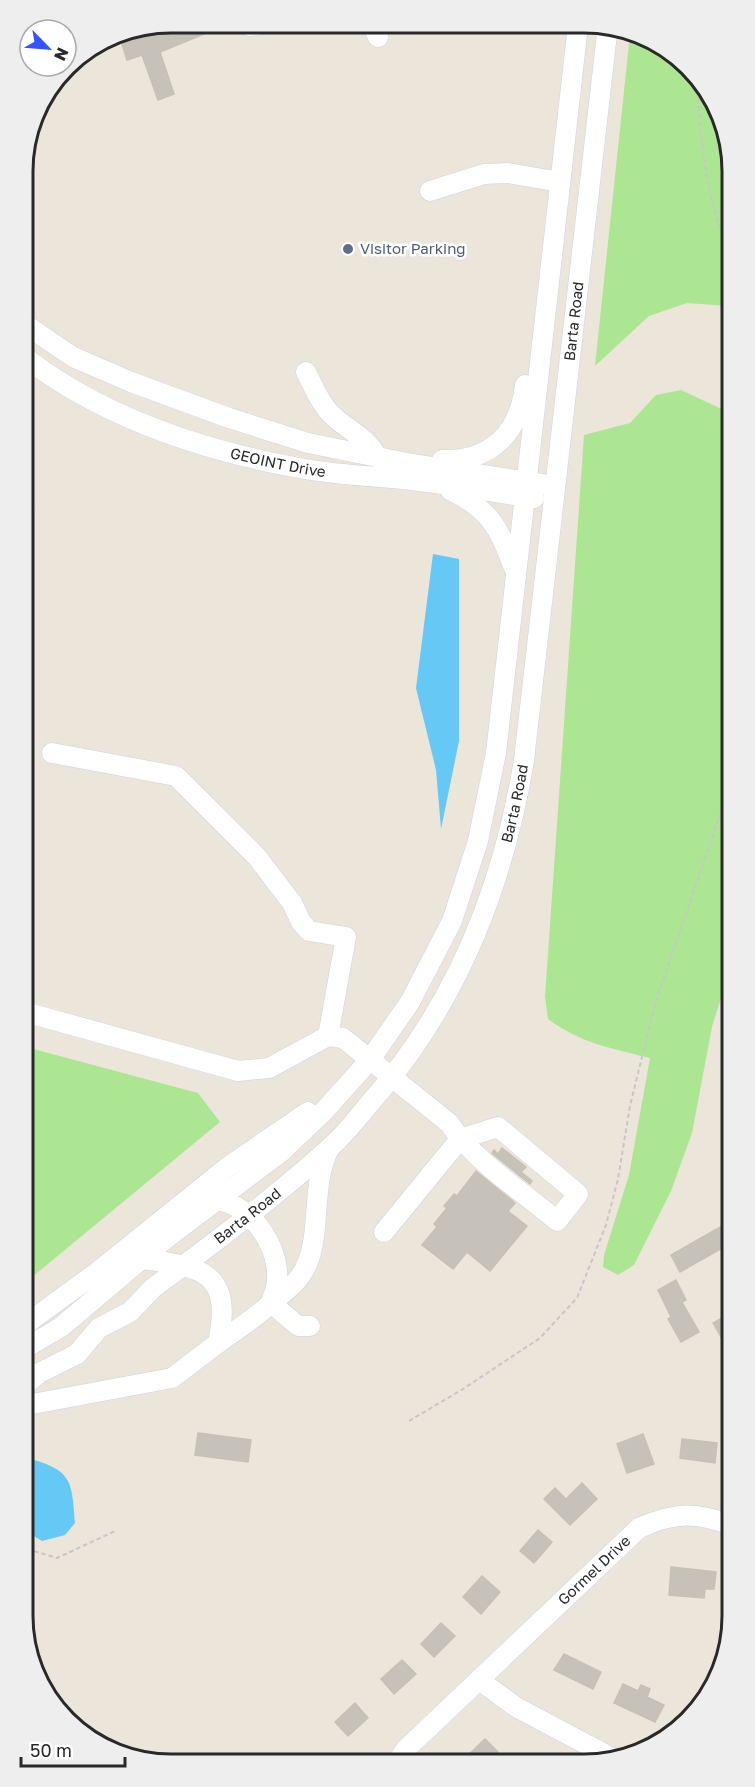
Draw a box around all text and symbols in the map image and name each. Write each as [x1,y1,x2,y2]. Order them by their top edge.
north arrow [18,18,78,78]
text: N [50,45,73,64]
place label: Visitor Parking [360,239,466,257]
marker: Visitor Parking [341,242,355,256]
street label: Barta Road [560,281,587,362]
street label: GEOINT Drive [228,443,327,480]
street label: Barta Road [497,763,531,844]
street label: Barta Road [210,1184,284,1247]
street label: Gormel Drive [554,1531,634,1608]
scale bar [21,1730,124,1768]
text: 50 m [30,1739,72,1761]

